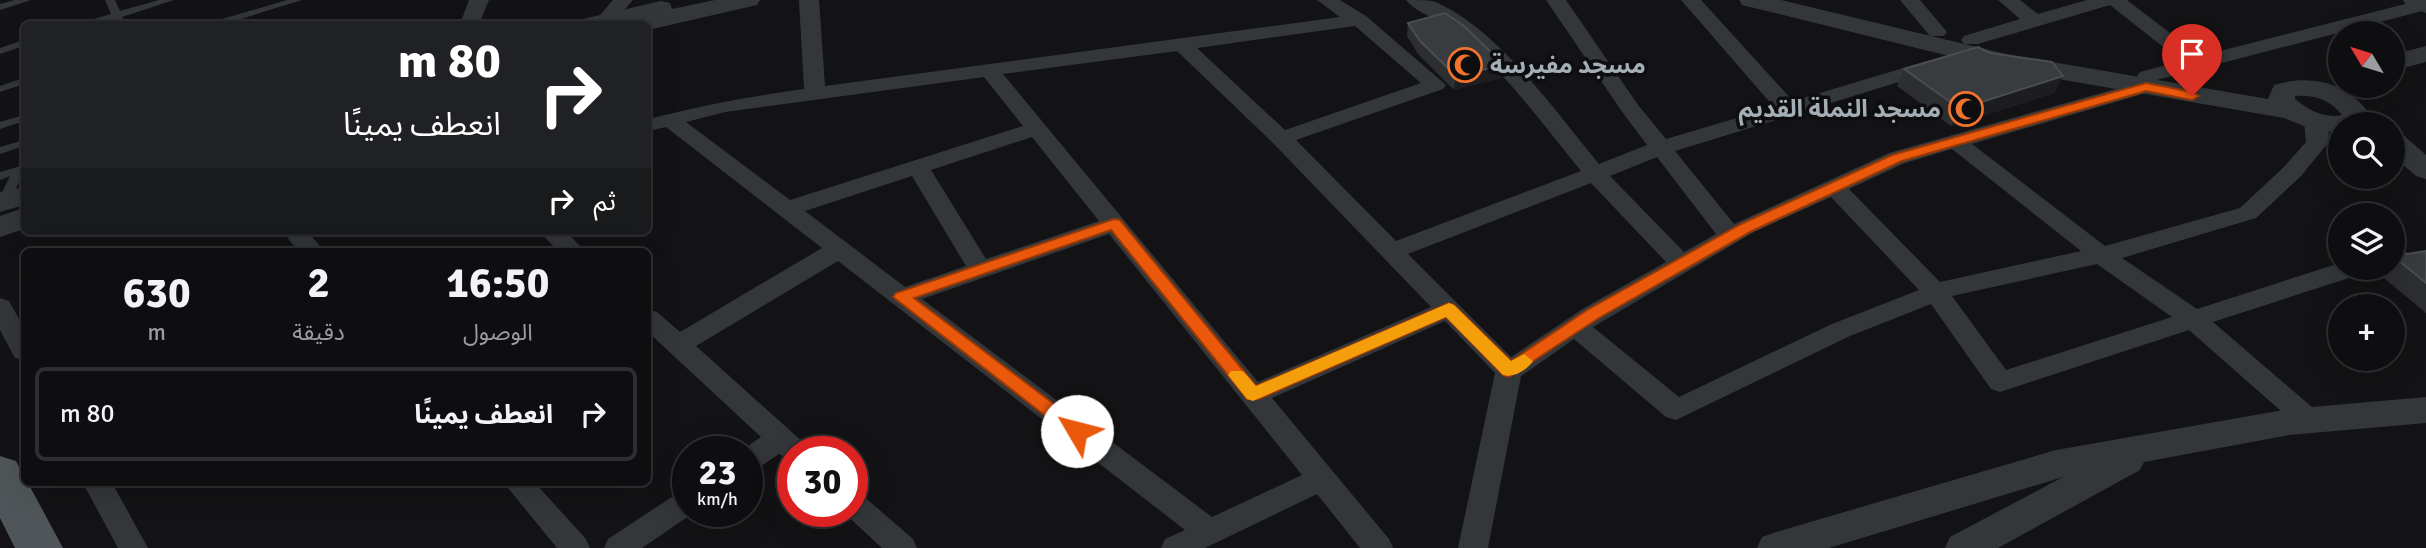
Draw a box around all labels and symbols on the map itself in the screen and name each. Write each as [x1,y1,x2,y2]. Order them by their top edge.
north arrow [2328,21,2404,98]
pin [2162,24,2222,96]
mosque icon: مسجد مفيرسة [1446,46,1484,84]
place label: مسجد مفيرسة [1490,50,1646,80]
mosque icon: مسجد النملة القديم [1947,90,1985,128]
place label: مسجد النملة القديم [1739,94,1941,126]
position arrow [1040,394,1114,468]
speed limit sign: 30 [777,436,868,527]

